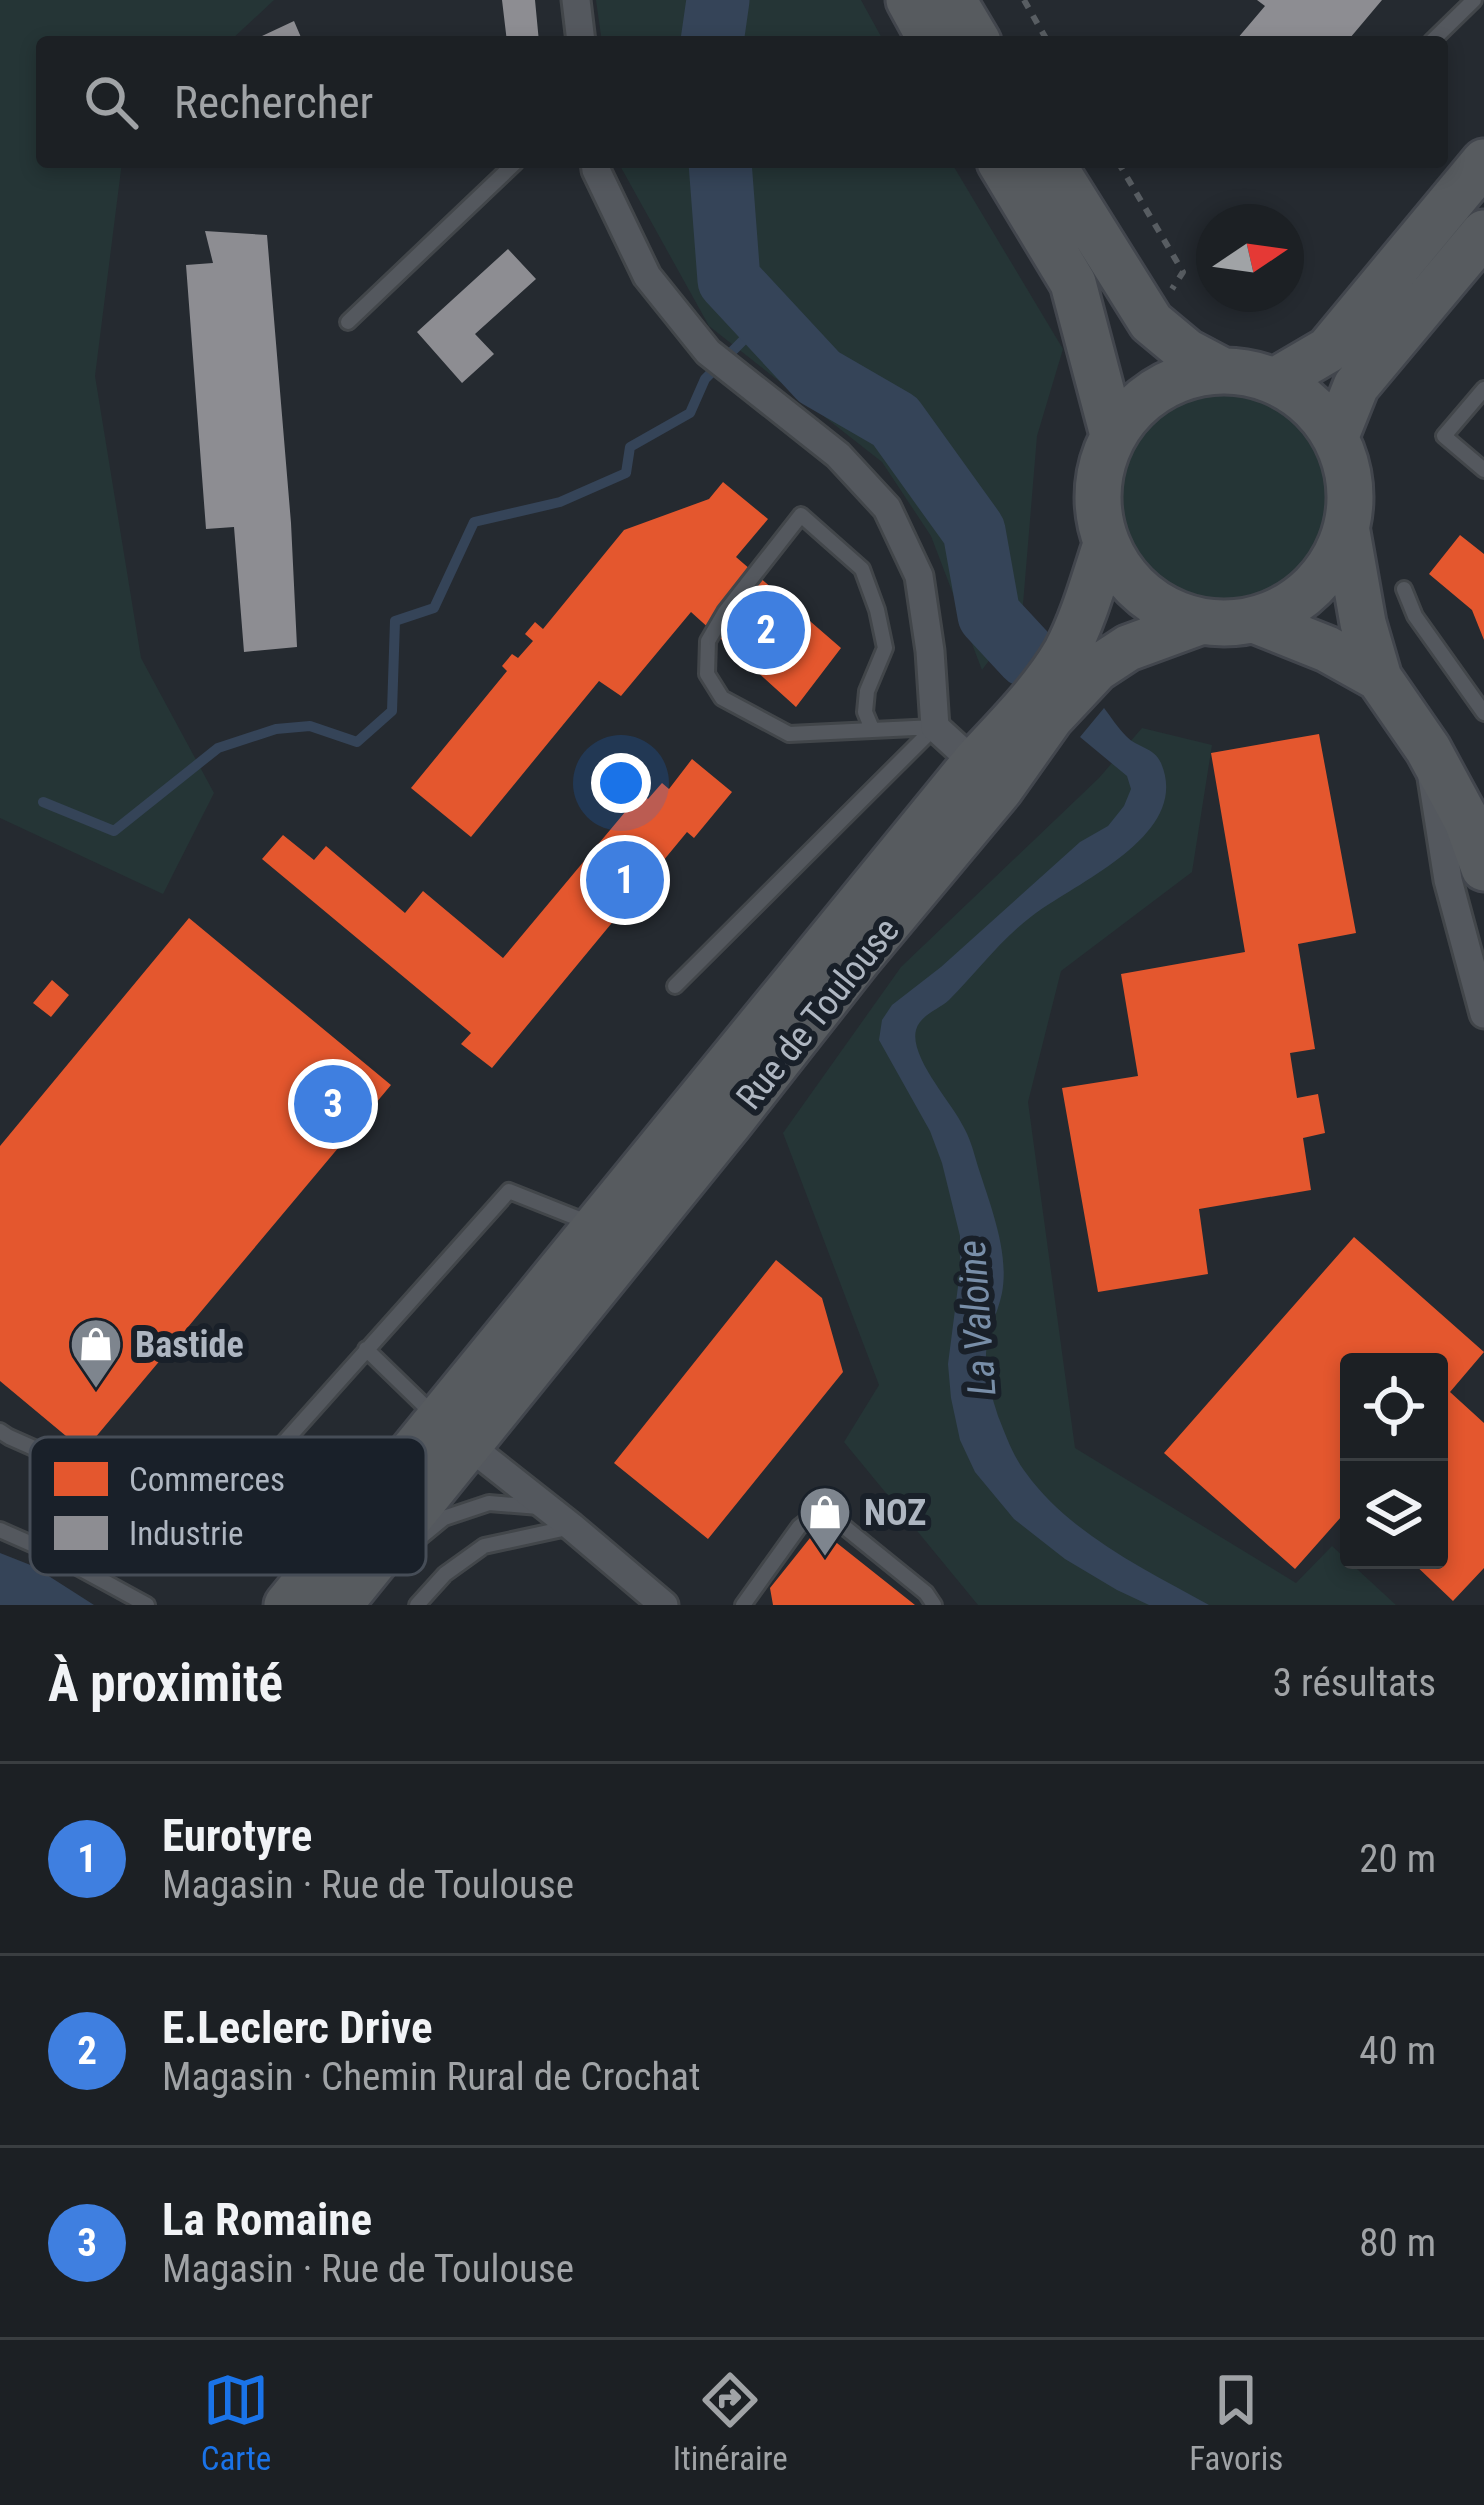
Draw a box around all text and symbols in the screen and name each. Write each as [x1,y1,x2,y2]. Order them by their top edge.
search box [36,36,1448,168]
icon: search [78,69,144,135]
text: Rechercher [174,76,373,129]
north arrow [1196,204,1304,312]
pin: 2 [727,585,805,675]
your location [591,753,651,813]
pin: 1 [586,835,664,925]
street label: Rue de Toulouse [728,910,908,1118]
pin: 3 [294,1059,372,1149]
water label: La Valoine [949,1239,1005,1397]
shop icon: Bastide [68,1316,124,1390]
place label: Bastide [135,1324,244,1366]
map controls [1340,1353,1448,1569]
button: locate [1340,1353,1448,1461]
legend [30,1437,426,1575]
text: Commerces [129,1460,285,1499]
button: layers [1340,1461,1448,1569]
shop icon: NOZ [797,1484,853,1558]
place label: NOZ [864,1492,926,1534]
text: Industrie [129,1514,243,1553]
text: À proximité [48,1654,283,1713]
text: 3 résultats [1273,1660,1436,1706]
text: Eurotyre [162,1809,312,1862]
text: 1 [77,1836,97,1882]
text: 20 m [1359,1836,1436,1882]
text: Magasin · Rue de Toulouse [162,1862,574,1908]
text: E.Leclerc Drive [162,2001,432,2054]
text: 2 [77,2028,97,2074]
text: 40 m [1359,2028,1436,2074]
text: Magasin · Chemin Rural de Crochat [162,2054,701,2100]
text: La Romaine [162,2193,372,2246]
text: 3 [77,2220,97,2266]
text: 80 m [1359,2220,1436,2266]
text: Magasin · Rue de Toulouse [162,2246,574,2292]
tab: Carte [201,2367,271,2478]
tab: Itinéraire [673,2367,788,2478]
tab: Favoris [1189,2367,1283,2478]

